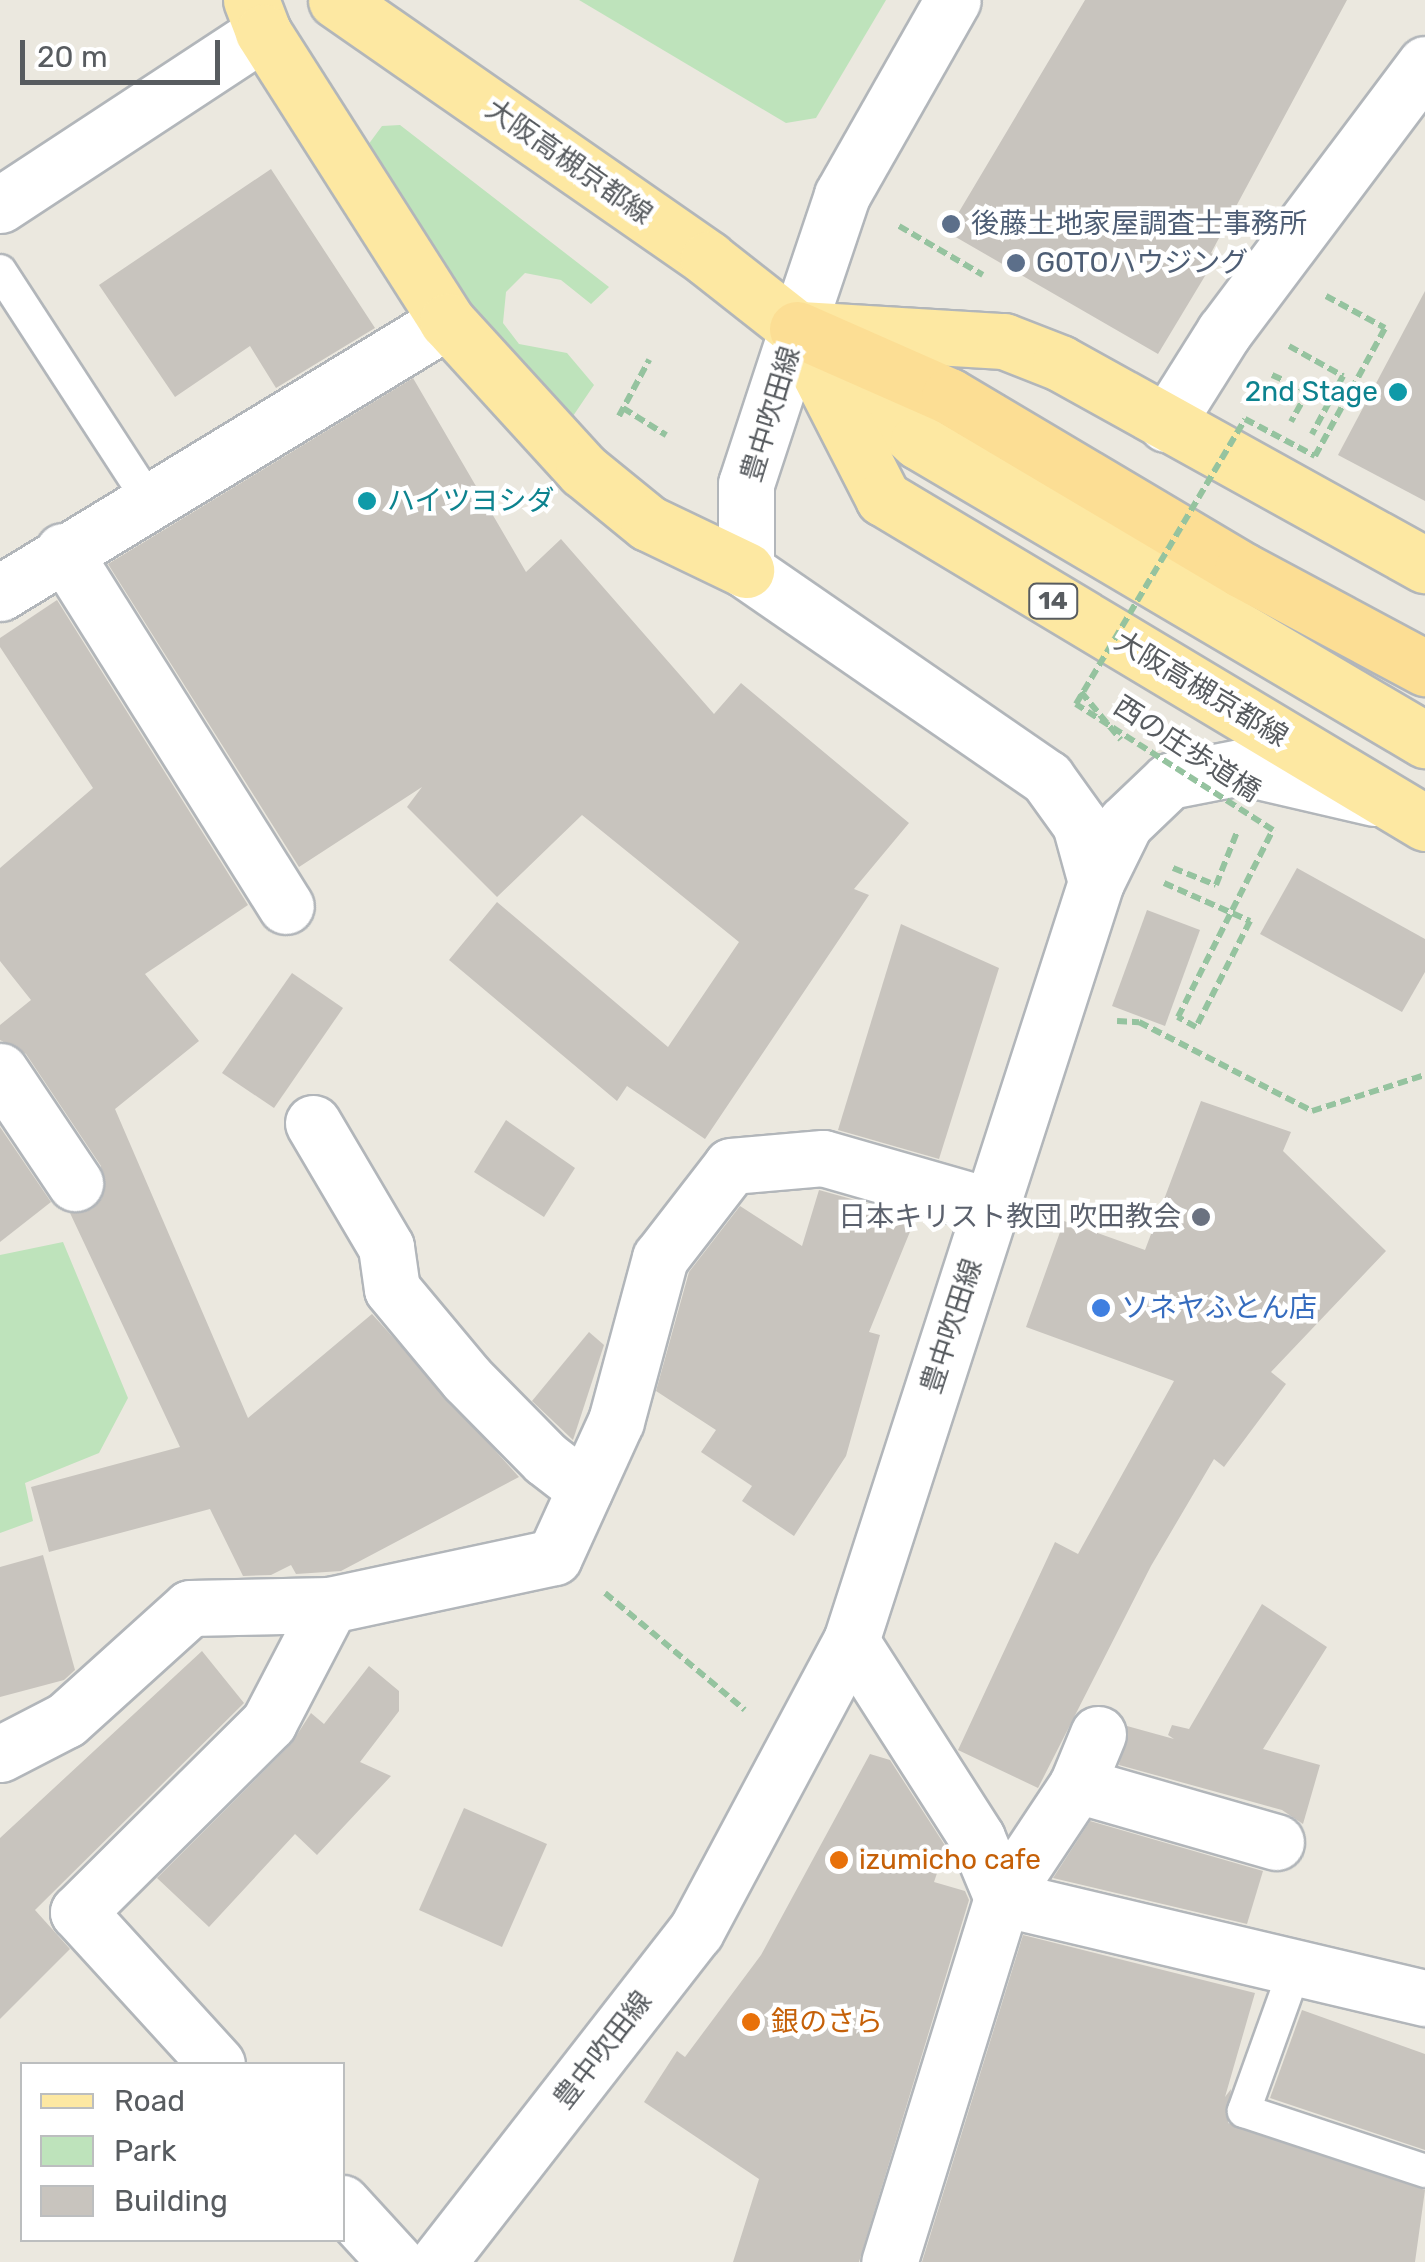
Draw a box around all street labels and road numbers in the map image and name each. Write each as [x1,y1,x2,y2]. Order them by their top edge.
street label: 大阪高槻京都線 [479,92,659,232]
street label: 豊中吹田線 [734,342,808,486]
road number: 14 [1028,581,1078,621]
street label: 大阪高槻京都線 [1108,624,1294,754]
street label: 西の庄歩道橋 [1107,689,1267,809]
street label: 豊中吹田線 [914,1254,990,1398]
street label: 豊中吹田線 [547,1984,659,2116]

